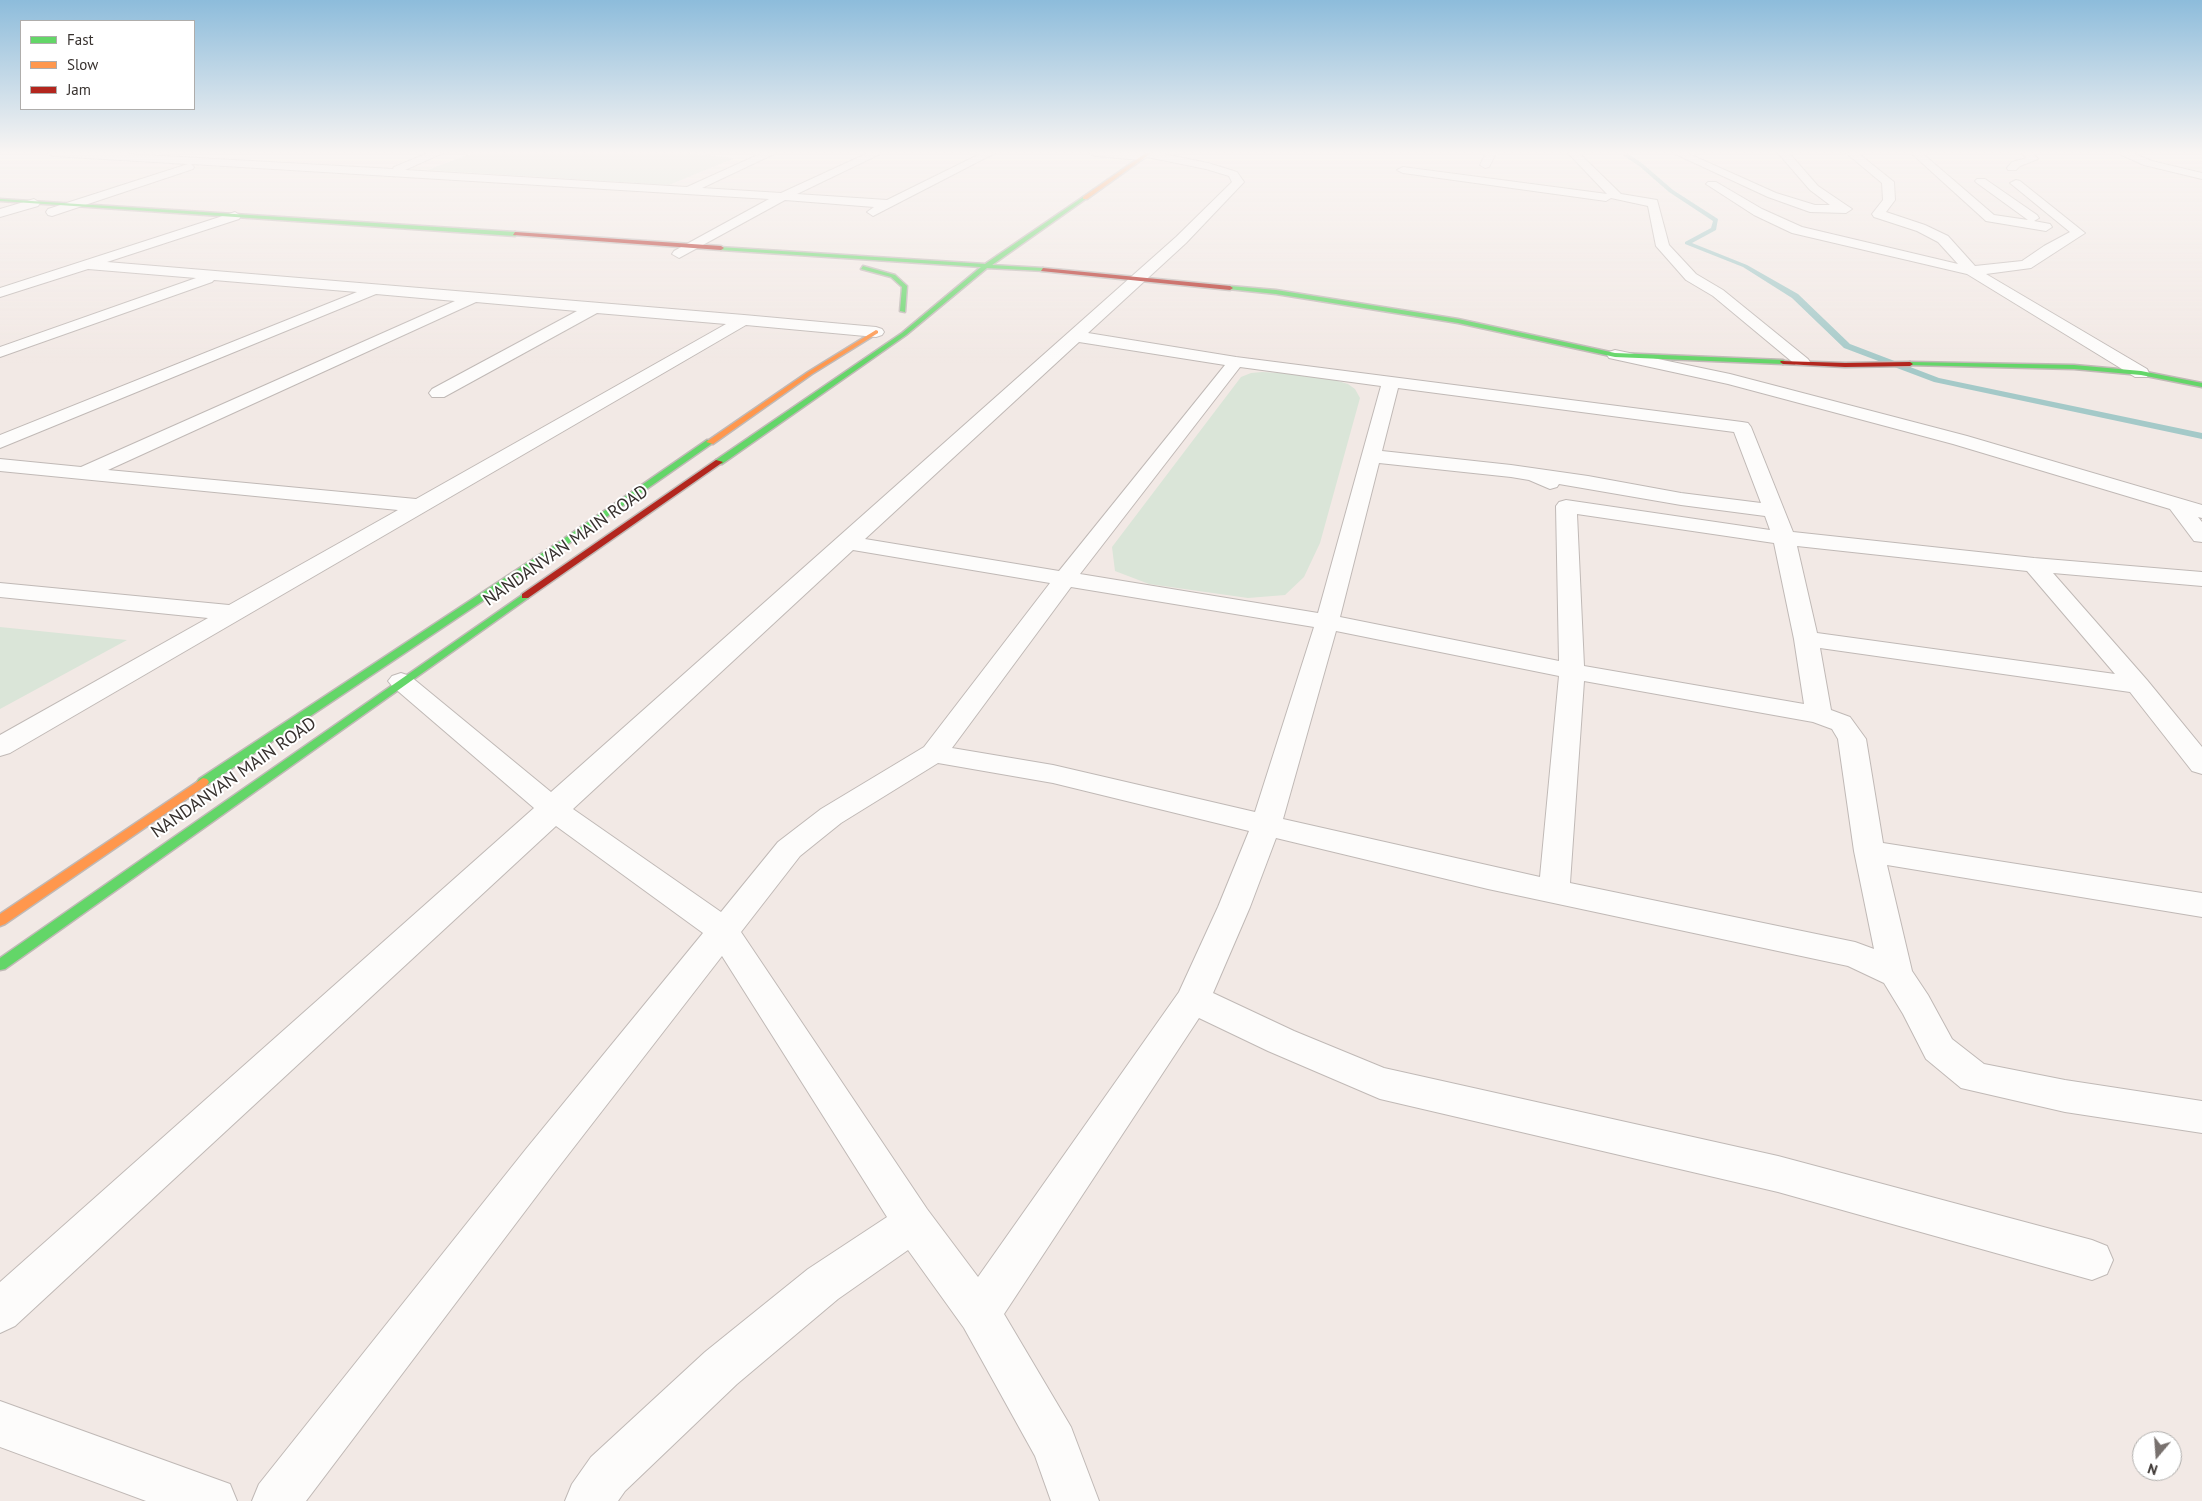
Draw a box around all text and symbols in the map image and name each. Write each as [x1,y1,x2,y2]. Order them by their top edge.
legend [20,20,195,110]
text: Fast [67,30,94,49]
text: Slow [67,55,98,74]
text: Jam [67,80,91,99]
street label: NANDANVAN MAIN ROAD [479,481,653,611]
street label: NANDANVAN MAIN ROAD [147,713,321,843]
north arrow [2132,1431,2182,1481]
text: N [2146,1459,2160,1479]

